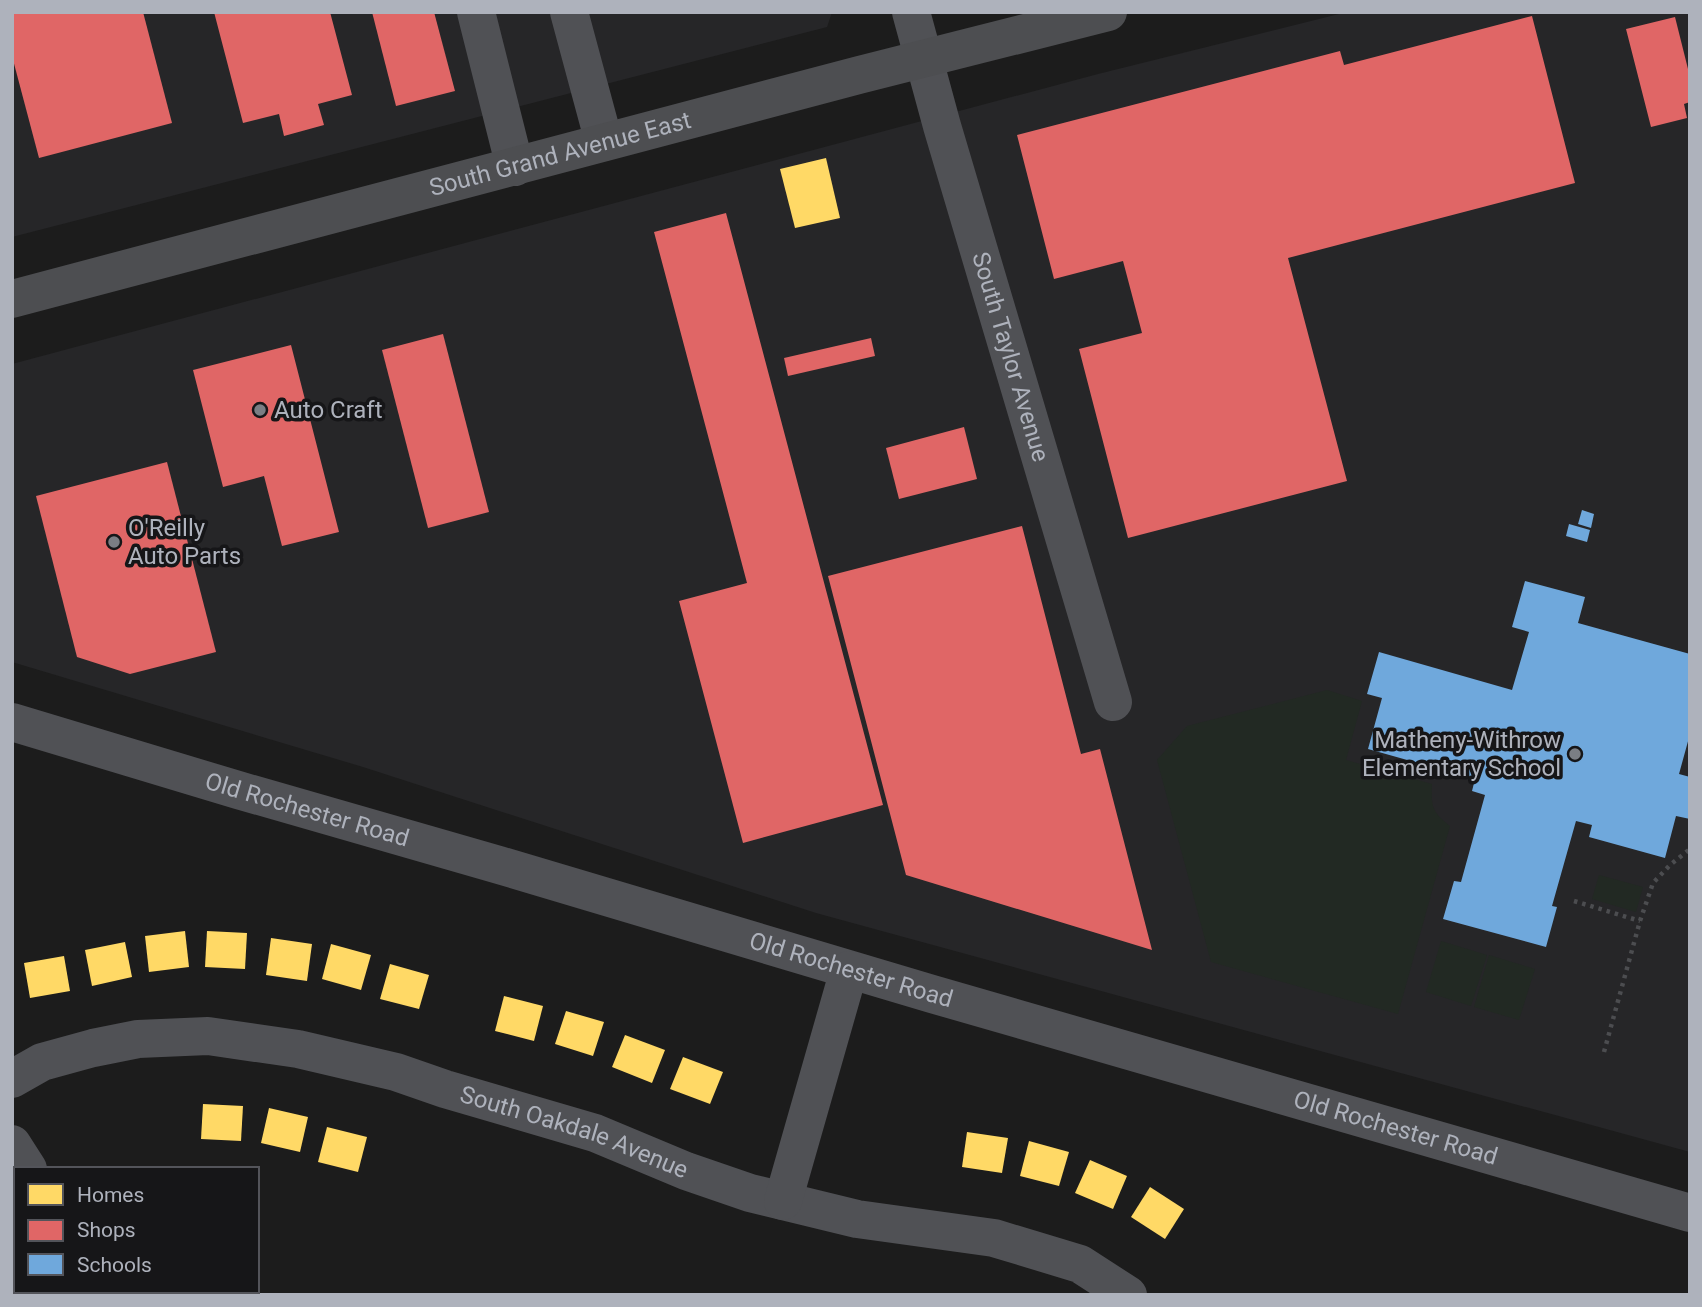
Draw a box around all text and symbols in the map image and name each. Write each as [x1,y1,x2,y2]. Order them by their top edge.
street label: South Grand Avenue East [426,106,694,202]
street label: South Taylor Avenue [966,249,1055,465]
place label: Auto Craft [274,396,383,424]
marker: Auto Craft [252,402,268,418]
place label: O'Reilly Auto Parts [128,514,241,570]
marker: O'Reilly Auto Parts [106,534,122,550]
place label: Matheny-Withrow Elementary School [1362,726,1561,782]
marker: Matheny-Withrow Elementary School [1567,746,1583,762]
street label: Old Rochester Road [202,767,412,852]
street label: Old Rochester Road [746,926,956,1013]
street label: South Oakdale Avenue [457,1080,692,1184]
street label: Old Rochester Road [1290,1085,1501,1171]
legend [14,1167,259,1293]
text: Homes [77,1183,144,1207]
text: Shops [77,1218,136,1242]
text: Schools [77,1253,152,1277]

